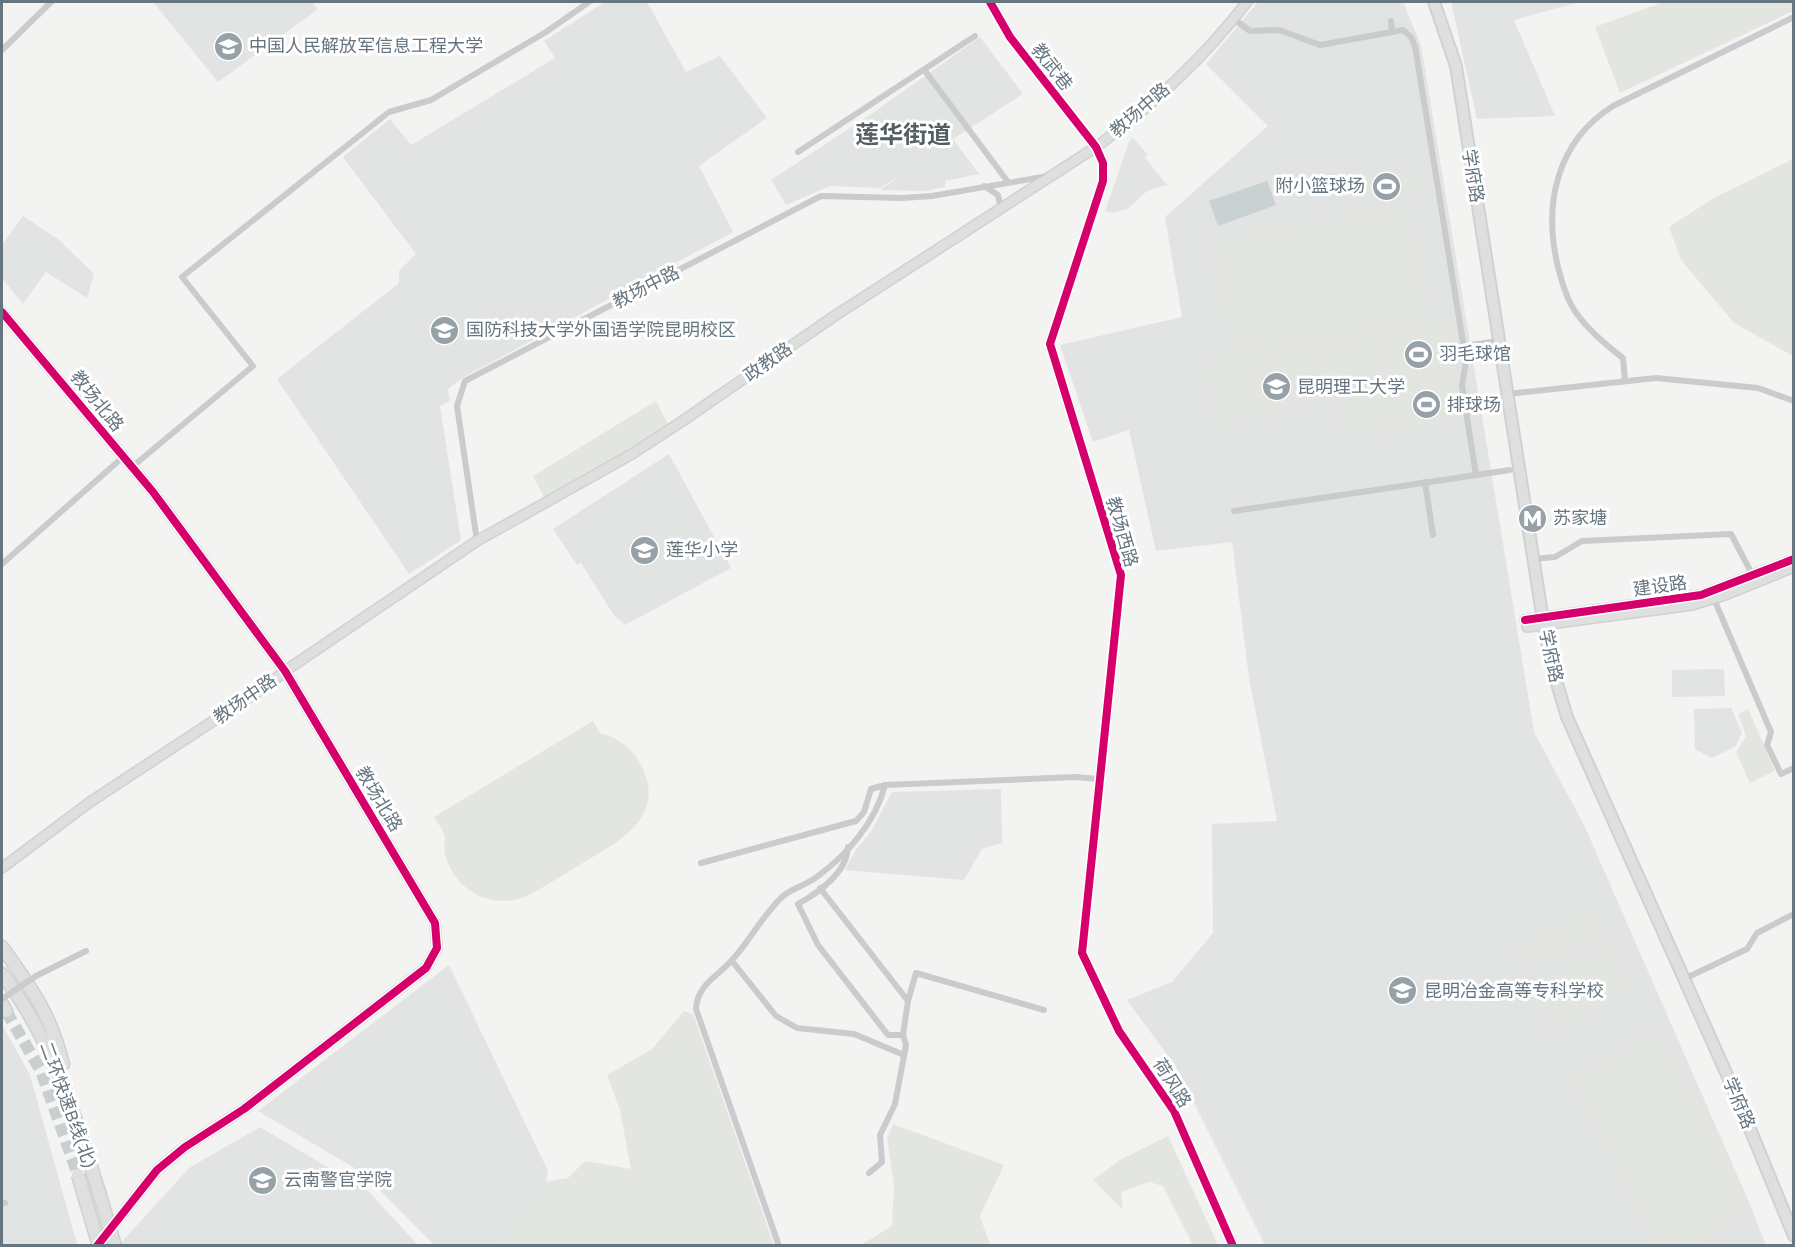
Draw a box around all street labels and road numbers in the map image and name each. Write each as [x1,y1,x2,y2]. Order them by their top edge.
street label: 教武巷 [1027,39,1077,94]
street label: 教场中路 [1106,78,1174,141]
street label: 学府路 [1459,148,1488,204]
street label: 教场中路 [609,261,683,312]
street label: 政教路 [740,338,796,386]
street label: 教场北路 [67,366,128,435]
street label: 教场西路 [1102,494,1142,569]
street label: 建设路 [1632,571,1688,600]
street label: 学府路 [1536,627,1567,684]
street label: 教场中路 [209,669,280,728]
street label: 教场北路 [352,762,407,835]
street label: 二环快速B线(北) [36,1039,101,1171]
street label: 荷风路 [1149,1054,1196,1111]
street label: 学府路 [1719,1074,1760,1132]

